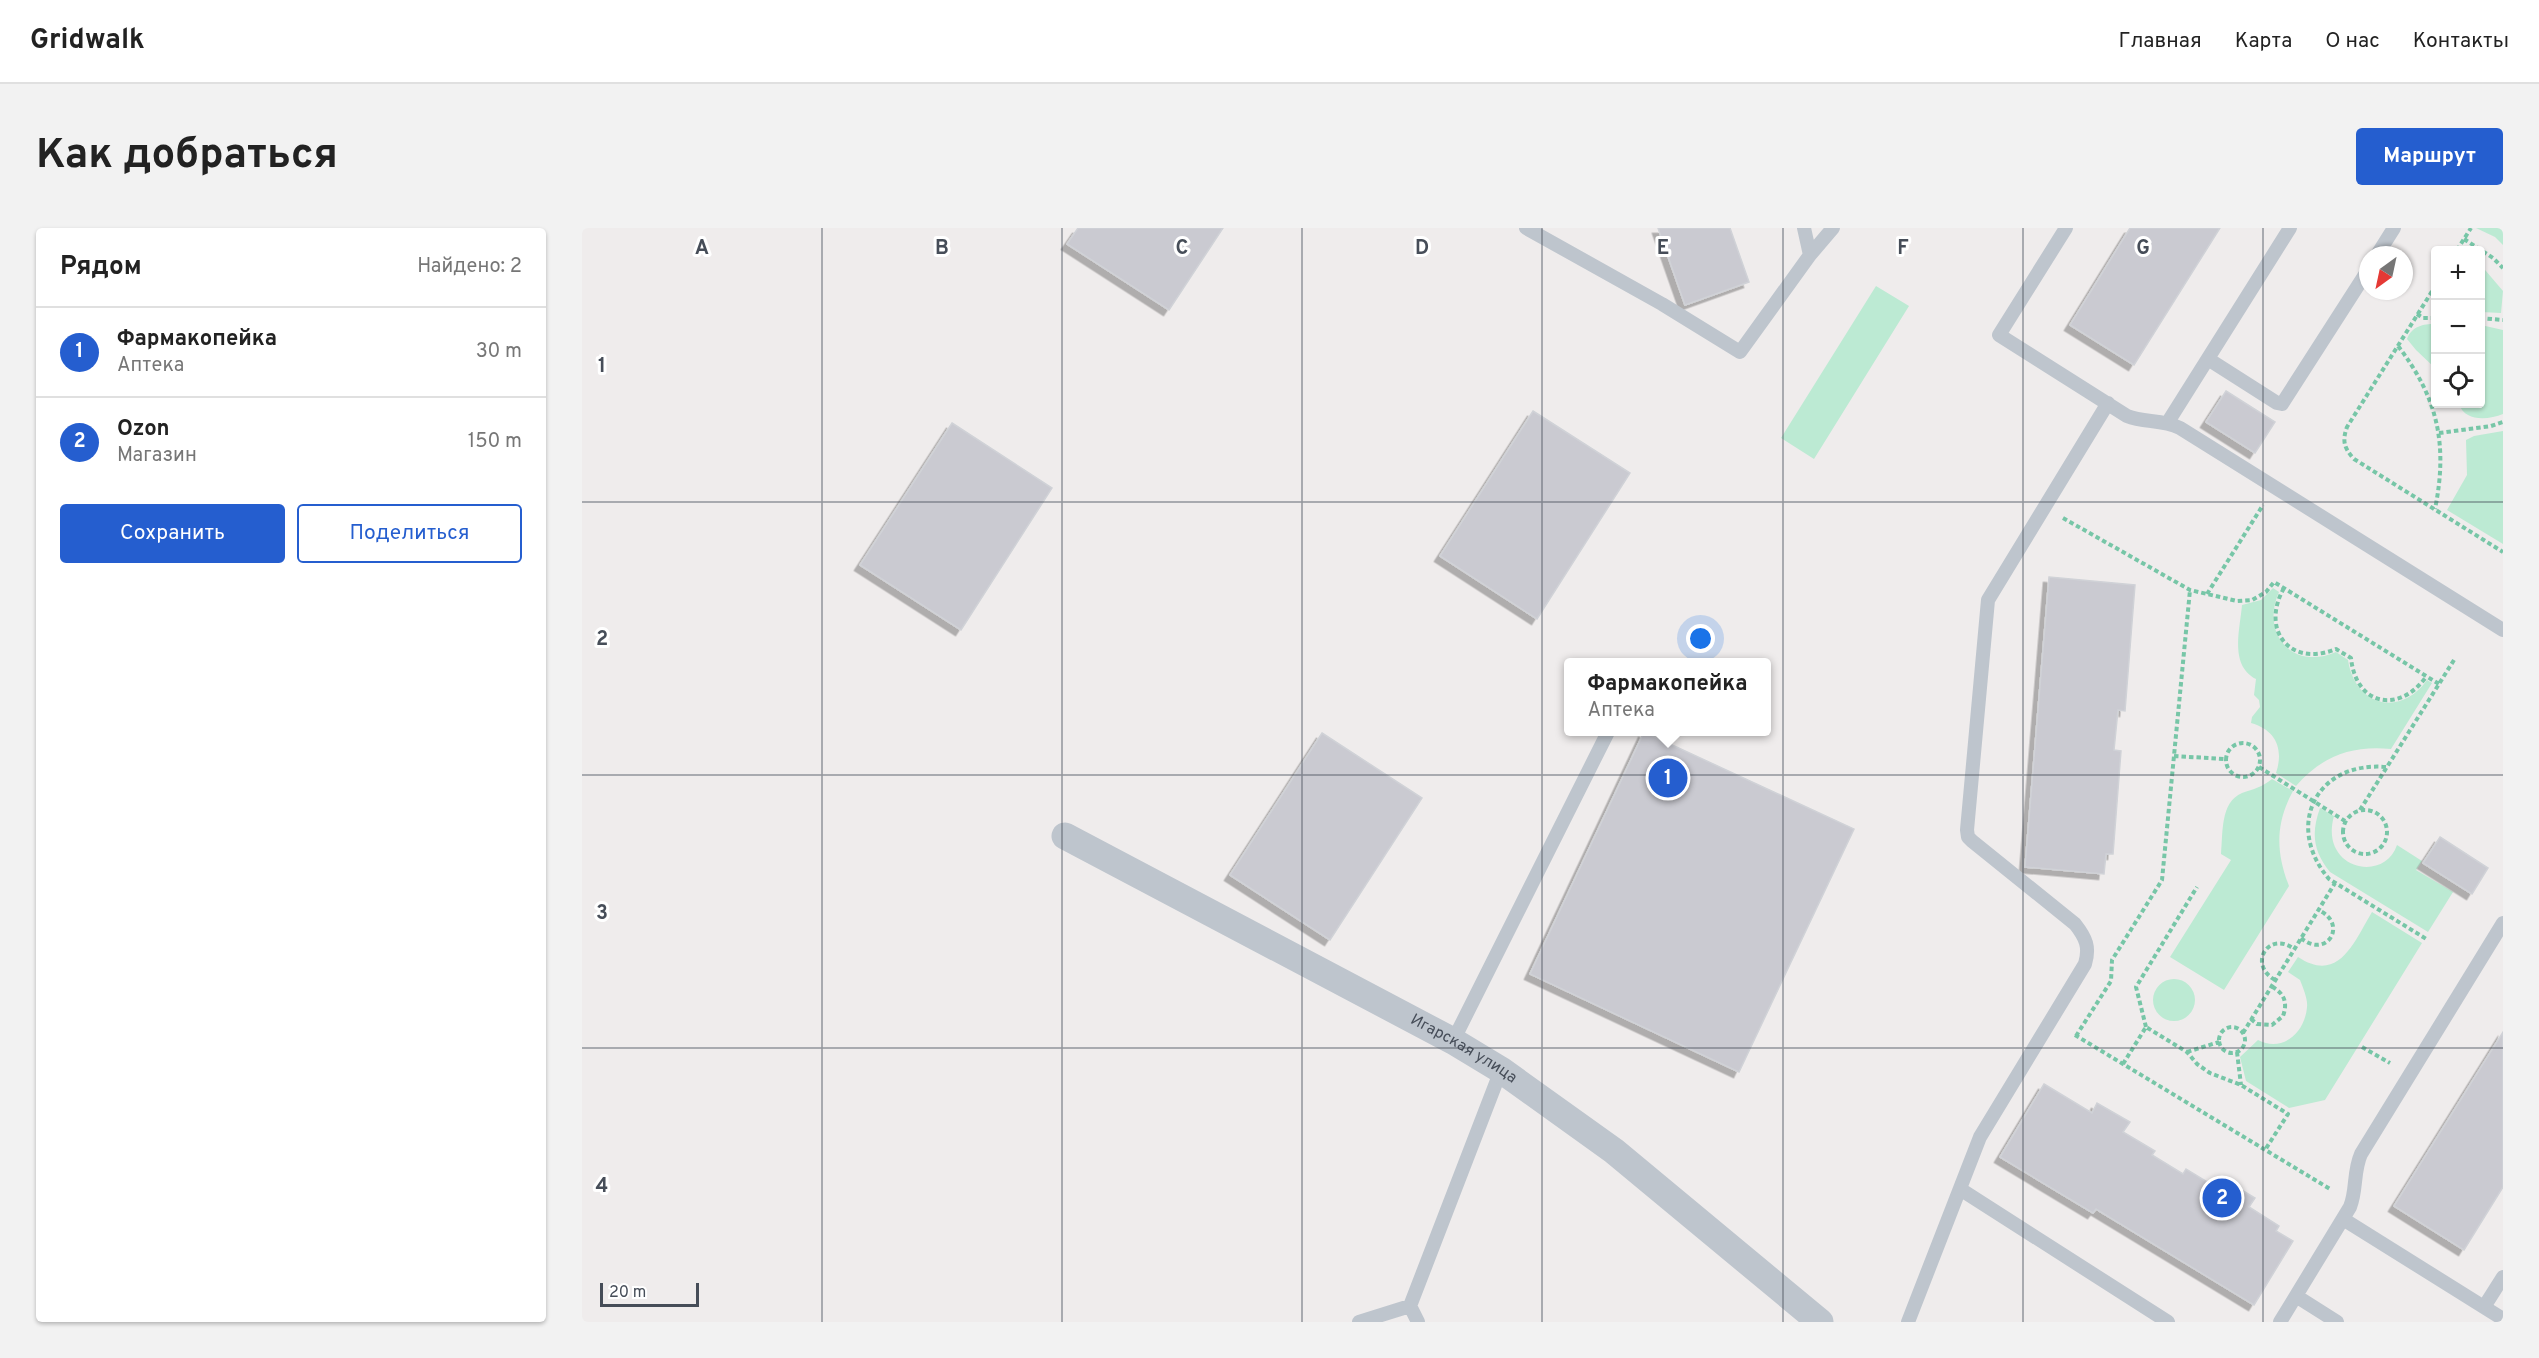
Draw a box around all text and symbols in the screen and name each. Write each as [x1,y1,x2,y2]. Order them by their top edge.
text: Gridwalk [30,23,145,59]
text: Главная [2118,28,2202,55]
text: Карта [2235,28,2292,55]
text: О нас [2325,28,2380,55]
text: Контакты [2413,28,2509,55]
button: Маршрут [2356,128,2503,185]
text: Как добраться [36,130,338,183]
text: A [695,236,709,262]
text: B [935,236,949,262]
text: C [1176,236,1188,262]
text: D [1415,236,1429,262]
text: E [1657,236,1669,262]
text: F [1897,236,1909,262]
text: G [2136,236,2150,262]
north arrow [2359,246,2413,300]
map controls [2431,246,2485,408]
button: + [2431,246,2485,300]
text: Рядом [60,251,142,284]
text: Найдено: 2 [417,254,522,280]
button: − [2431,300,2485,354]
text: Фармакопейка [117,326,277,353]
text: 1 [76,339,84,365]
text: 30 m [476,339,522,365]
text: Аптека [117,353,184,379]
text: 1 [598,354,606,380]
button: locate [2431,354,2485,408]
text: Ozon [117,416,170,443]
text: 2 [73,429,86,455]
text: 150 m [468,429,522,455]
text: Магазин [117,443,197,469]
button: Сохранить [60,504,285,563]
button: Поделиться [297,504,522,563]
your location [1686,624,1715,653]
text: 2 [596,627,608,653]
popup [1564,658,1771,736]
text: Фармакопейка [1588,671,1747,698]
text: Аптека [1588,698,1655,724]
pin: 1 [1648,756,1688,800]
text: 3 [596,901,608,927]
street label: Игарская улица [1407,1010,1521,1088]
text: 4 [596,1174,608,1200]
pin: 2 [2202,1176,2242,1220]
scale bar [600,1280,699,1308]
text: 20 m [609,1283,646,1303]

